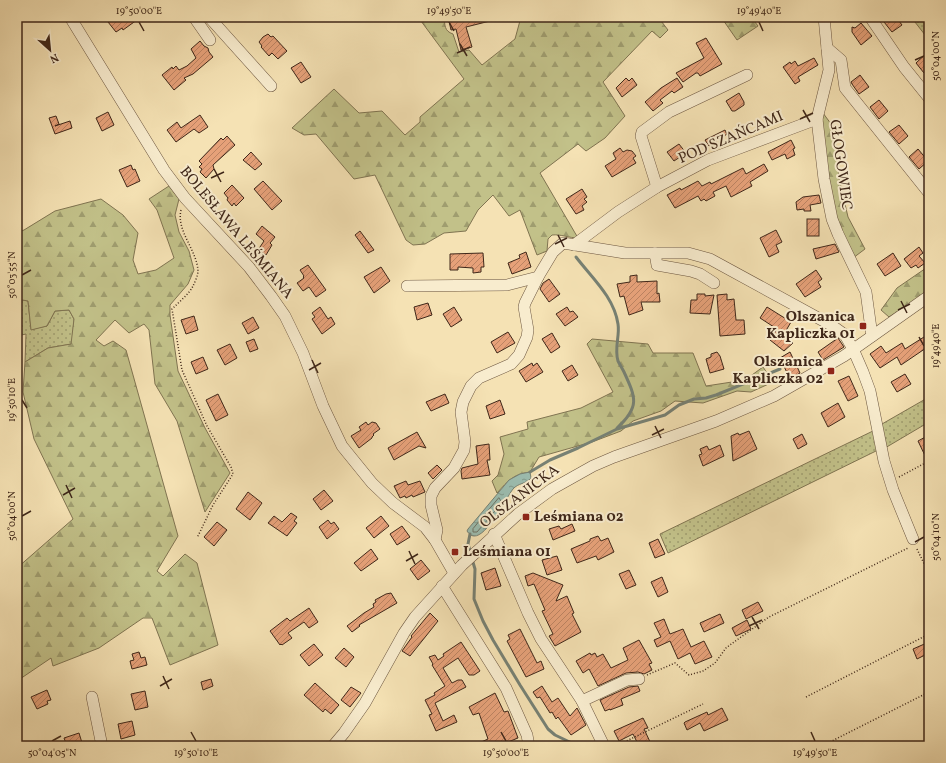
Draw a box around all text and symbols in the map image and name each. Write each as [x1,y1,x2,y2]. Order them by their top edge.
text: 19°50'00"E [116,4,162,18]
text: 19°49'50"E [427,4,471,18]
text: 19°49'40"E [737,4,781,18]
north arrow [30,30,70,70]
text: 50°04'00"N [929,30,943,81]
text: N [47,49,61,66]
street label: POD SZAŃCAMI [675,106,787,170]
street label: GŁOGOWIEC [823,118,857,212]
street label: BOLESŁAWA LEŚMIANA [174,162,298,304]
text: 50°03'55"N [5,251,19,299]
place label: Olszanica Kapliczka 01 [766,307,855,345]
marker: Olszanica Kapliczka 01 [858,321,868,331]
text: 19°49'40"E [929,324,943,368]
place label: Olszanica Kapliczka 02 [732,352,823,390]
marker: Olszanica Kapliczka 02 [826,366,836,376]
text: 19°50'10"E [5,378,19,422]
street label: OLSZANICKA [476,460,564,534]
text: 50°04'00"N [5,490,19,541]
place label: Leśmiana 02 [534,507,624,528]
marker: Leśmiana 02 [521,512,531,522]
text: 50°04'10"N [929,512,943,561]
place label: Leśmiana 01 [463,542,551,563]
marker: Leśmiana 01 [450,547,460,557]
text: 50°04'05"N [28,746,77,760]
text: 19°50'10"E [174,746,218,760]
text: 19°50'00"E [483,746,529,760]
text: 19°49'50"E [793,746,837,760]

